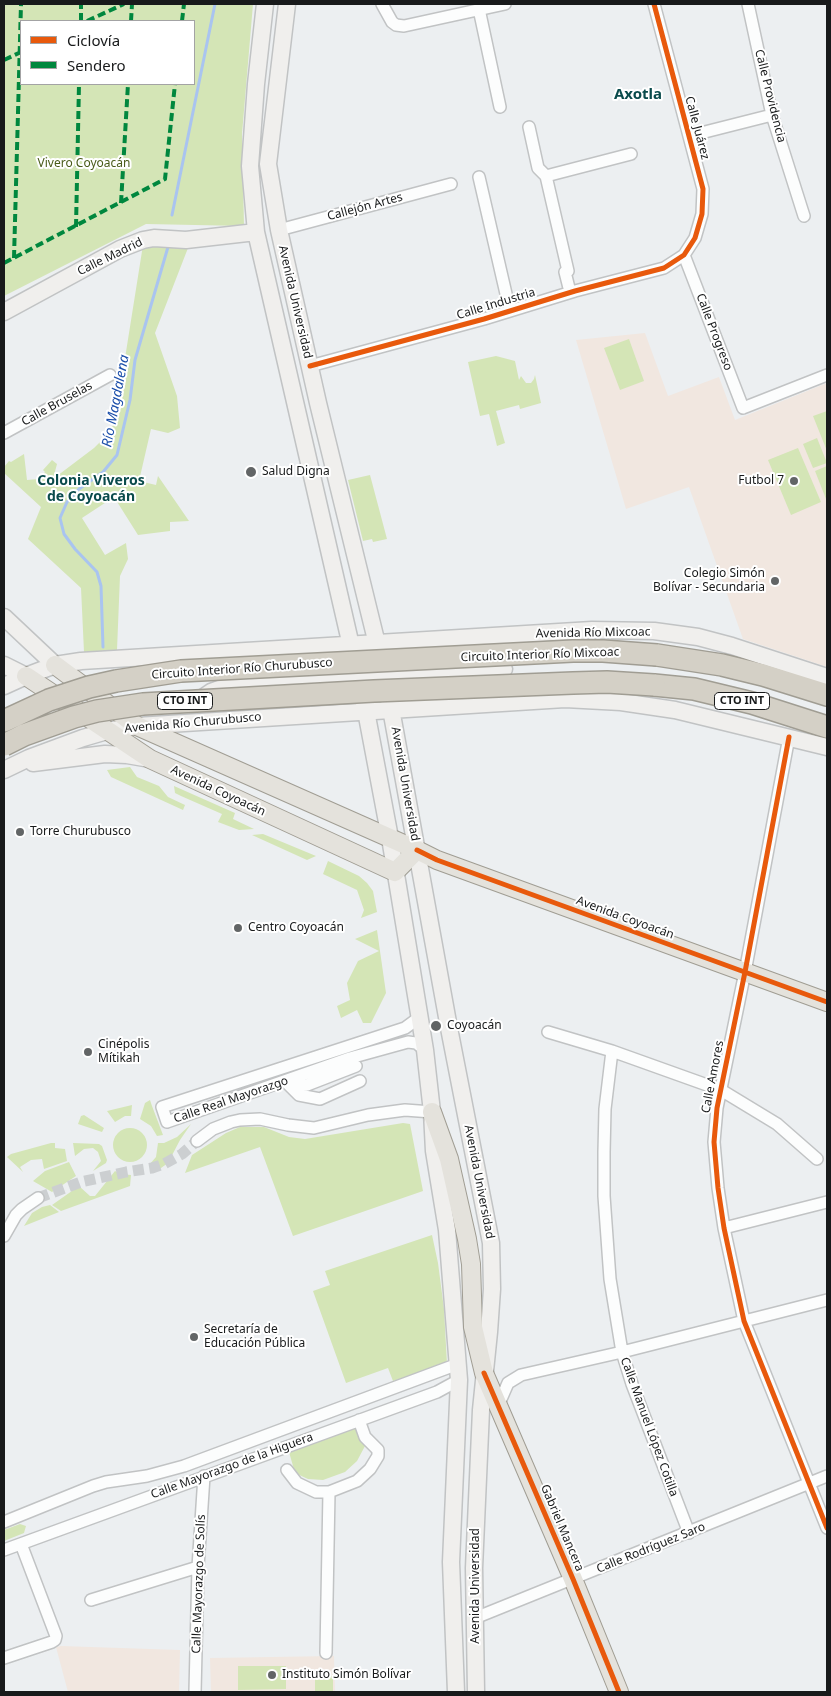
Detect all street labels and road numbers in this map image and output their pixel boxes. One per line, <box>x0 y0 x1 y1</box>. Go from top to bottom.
street label: Calle Providencia <box>751 48 789 144</box>
street label: Calle Juárez <box>682 95 712 161</box>
street label: Callejón Artes <box>326 190 404 224</box>
street label: Calle Madrid <box>75 235 145 279</box>
street label: Avenida Universidad <box>275 244 315 360</box>
street label: Calle Industria <box>455 285 537 323</box>
street label: Calle Progreso <box>693 291 735 373</box>
street label: Calle Bruselas <box>19 379 95 429</box>
street label: Avenida Río Mixcoac <box>535 625 651 641</box>
street label: Circuito Interior Río Mixcoac <box>460 645 620 665</box>
street label: Circuito Interior Río Churubusco <box>151 655 333 683</box>
road number: CTO INT <box>158 692 212 709</box>
road number: CTO INT <box>714 692 770 709</box>
street label: Avenida Río Churubusco <box>124 710 262 736</box>
street label: Avenida Universidad <box>388 726 422 842</box>
street label: Avenida Coyoacán <box>168 763 268 819</box>
street label: Avenida Coyoacán <box>574 894 676 942</box>
street label: Calle Amores <box>699 1039 727 1115</box>
street label: Calle Real Mayorazgo <box>172 1074 290 1126</box>
street label: Avenida Universidad <box>461 1124 497 1240</box>
street label: Calle Manuel López Cotilla <box>617 1355 681 1499</box>
street label: Calle Mayorazgo de la Higuera <box>149 1430 315 1502</box>
street label: Gabriel Mancera <box>537 1482 587 1574</box>
street label: Calle Mayorazgo de Solís <box>189 1514 209 1654</box>
street label: Calle Rodríguez Saro <box>595 1520 707 1576</box>
street label: Avenida Universidad <box>469 1528 483 1644</box>

